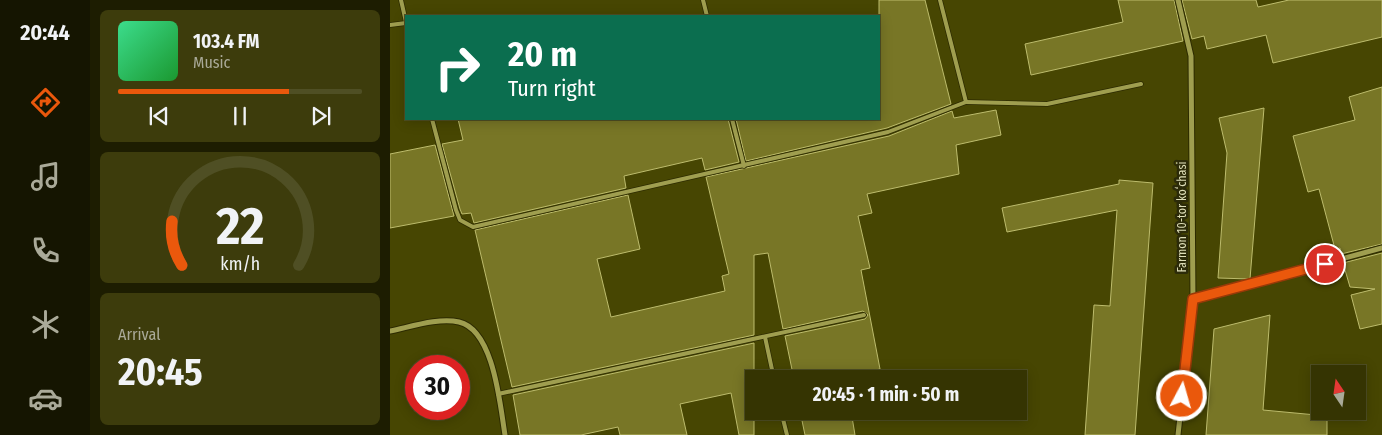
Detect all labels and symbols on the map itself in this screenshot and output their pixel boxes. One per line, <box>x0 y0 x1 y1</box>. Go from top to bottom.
street label: Farmon 10-tor koʻchasi <box>1174 161 1189 273</box>
pin <box>1304 243 1346 285</box>
speed limit sign: 30 <box>405 355 470 420</box>
north arrow <box>1311 365 1366 420</box>
position arrow <box>1155 369 1207 421</box>

